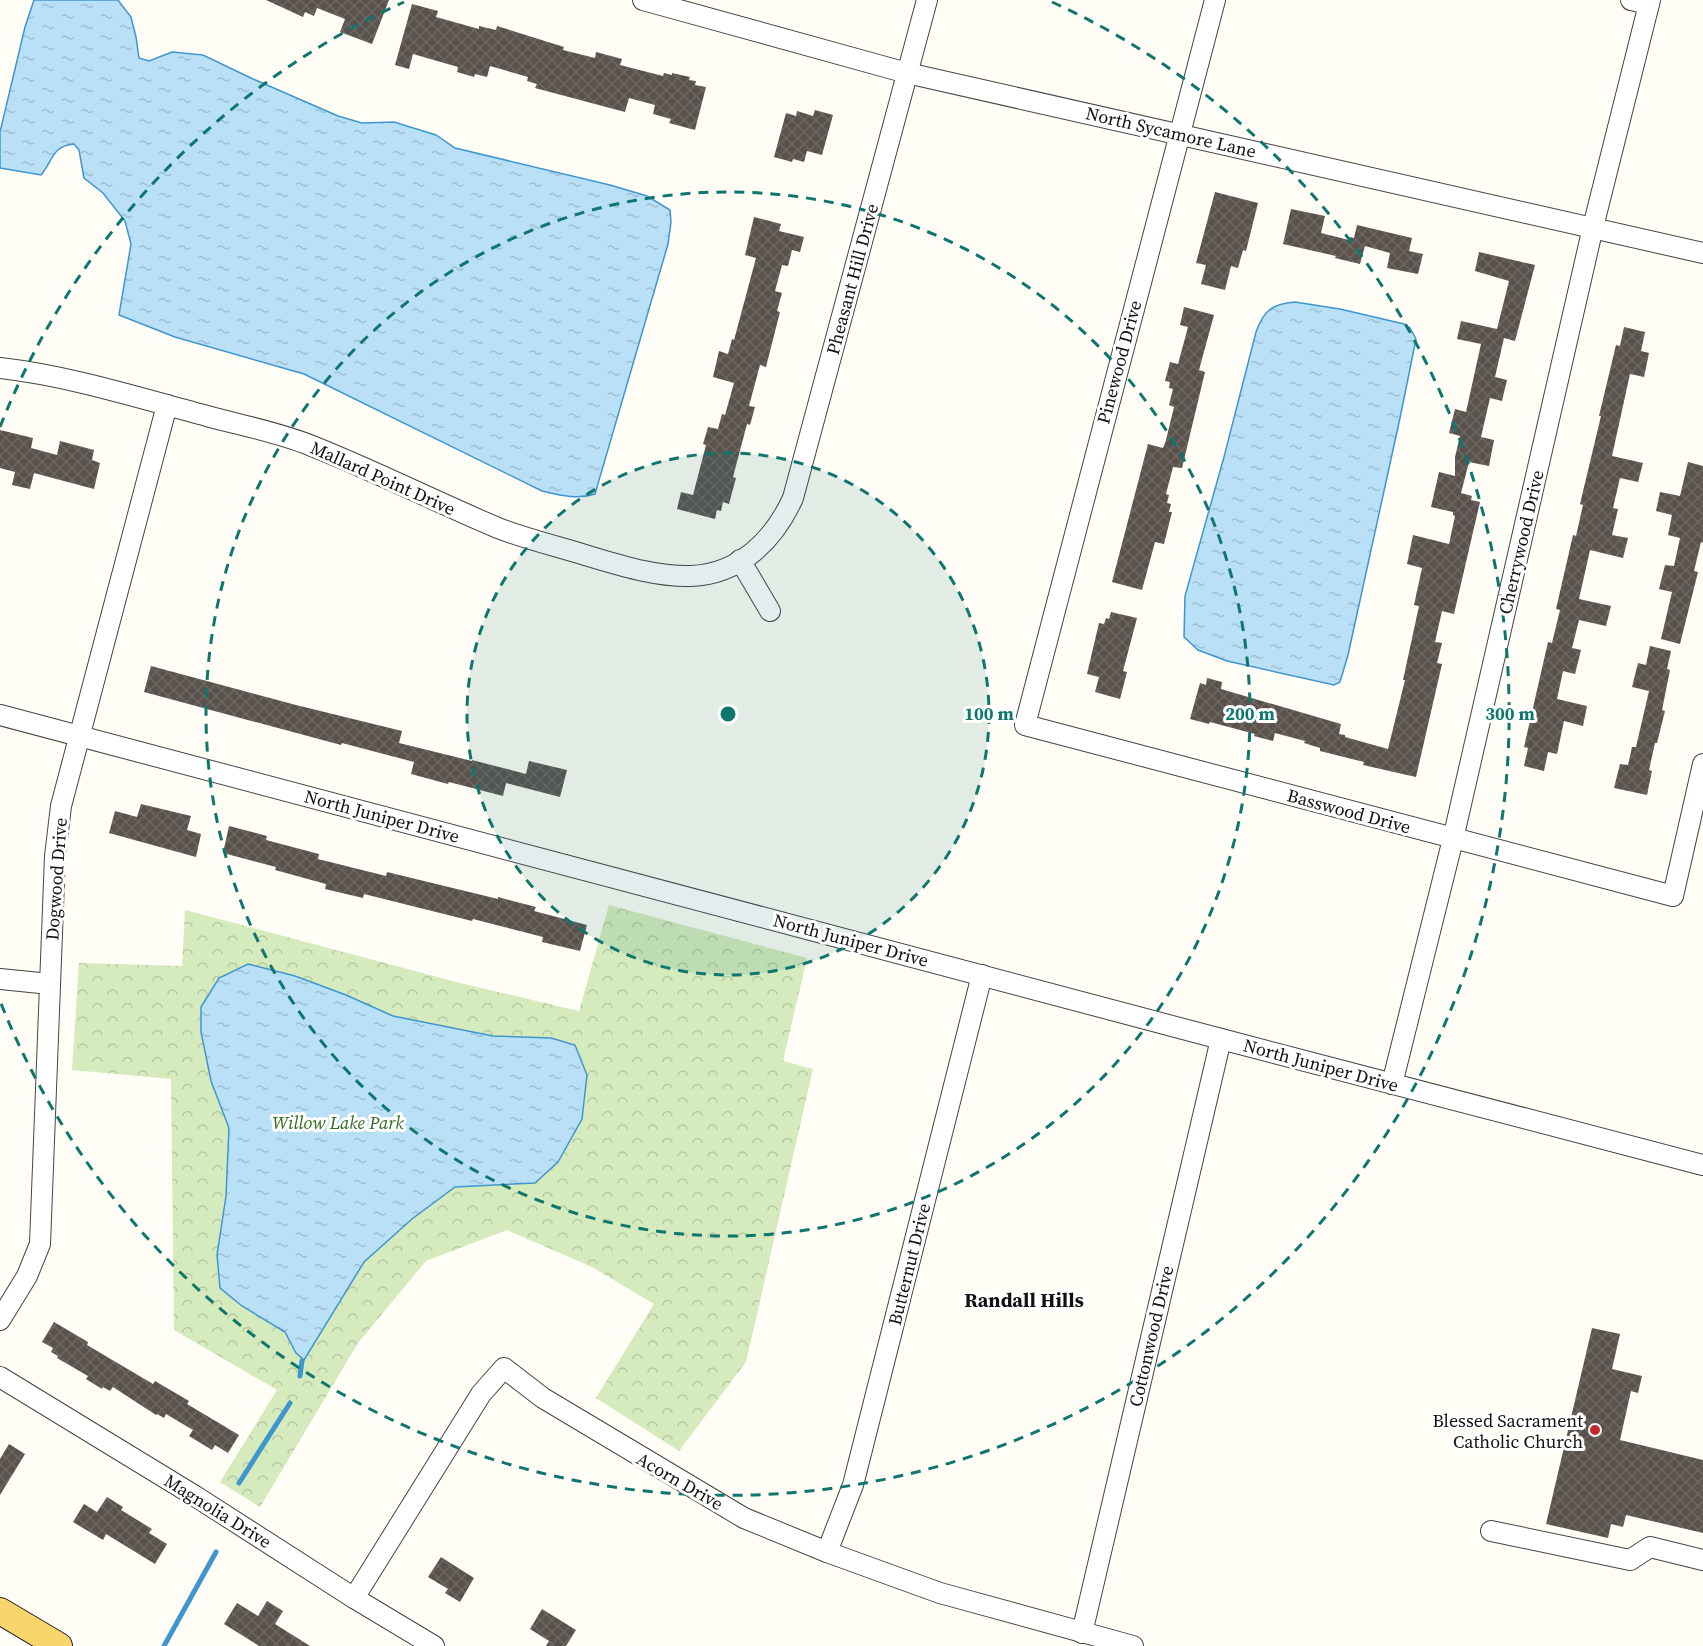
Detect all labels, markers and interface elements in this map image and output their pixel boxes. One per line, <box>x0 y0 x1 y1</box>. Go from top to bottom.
street label: North Sycamore Lane <box>1083 100 1259 164</box>
street label: Pheasant Hill Drive <box>820 201 884 357</box>
street label: Pinewood Drive <box>1090 297 1148 427</box>
street label: Mallard Point Drive <box>307 435 459 521</box>
street label: Cherrywood Drive <box>1492 468 1550 616</box>
text: 100 m <box>964 701 1014 726</box>
text: 200 m <box>1225 701 1275 726</box>
text: 300 m <box>1485 701 1535 726</box>
centre of rings <box>718 704 738 724</box>
street label: Basswood Drive <box>1284 782 1414 840</box>
street label: North Juniper Drive <box>302 783 462 849</box>
street label: Dogwood Drive <box>39 817 73 941</box>
street label: North Juniper Drive <box>771 907 931 973</box>
street label: North Juniper Drive <box>1241 1032 1401 1098</box>
park label: Willow Lake Park <box>272 1110 404 1135</box>
street label: Butternut Drive <box>882 1200 936 1328</box>
street label: Cottonwood Drive <box>1123 1263 1179 1409</box>
district label: Randall Hills <box>964 1286 1084 1314</box>
place label: Blessed Sacrament Catholic Church <box>1432 1408 1583 1454</box>
marker: Blessed Sacrament Catholic Church <box>1588 1423 1602 1437</box>
street label: Acorn Drive <box>632 1446 728 1516</box>
street label: Magnolia Drive <box>160 1468 276 1554</box>

